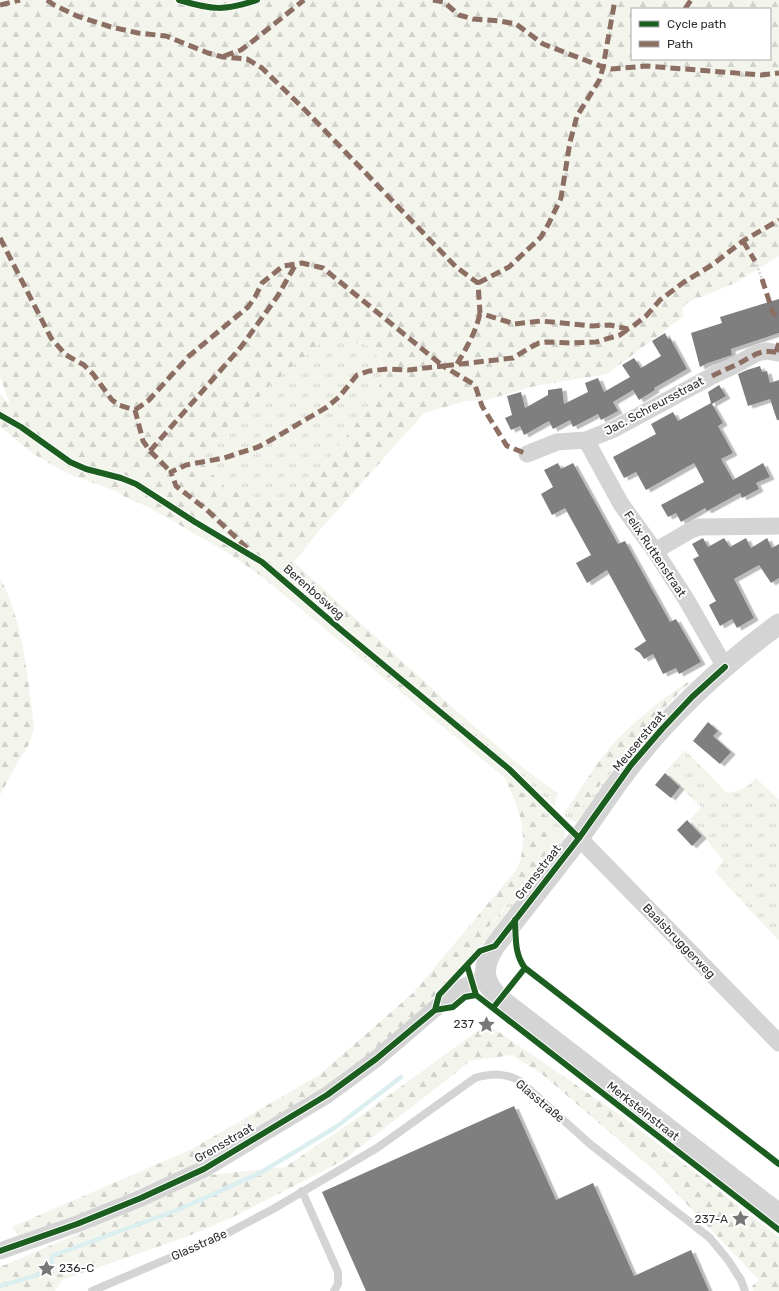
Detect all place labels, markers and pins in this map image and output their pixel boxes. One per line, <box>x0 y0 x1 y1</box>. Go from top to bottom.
place icon: 237 <box>477 1014 497 1034</box>
place label: 237 <box>454 1017 474 1031</box>
place icon: 237-A <box>731 1209 751 1229</box>
place label: 237-A <box>694 1212 728 1226</box>
place icon: 236-C <box>36 1258 56 1278</box>
place label: 236-C <box>59 1261 94 1275</box>

